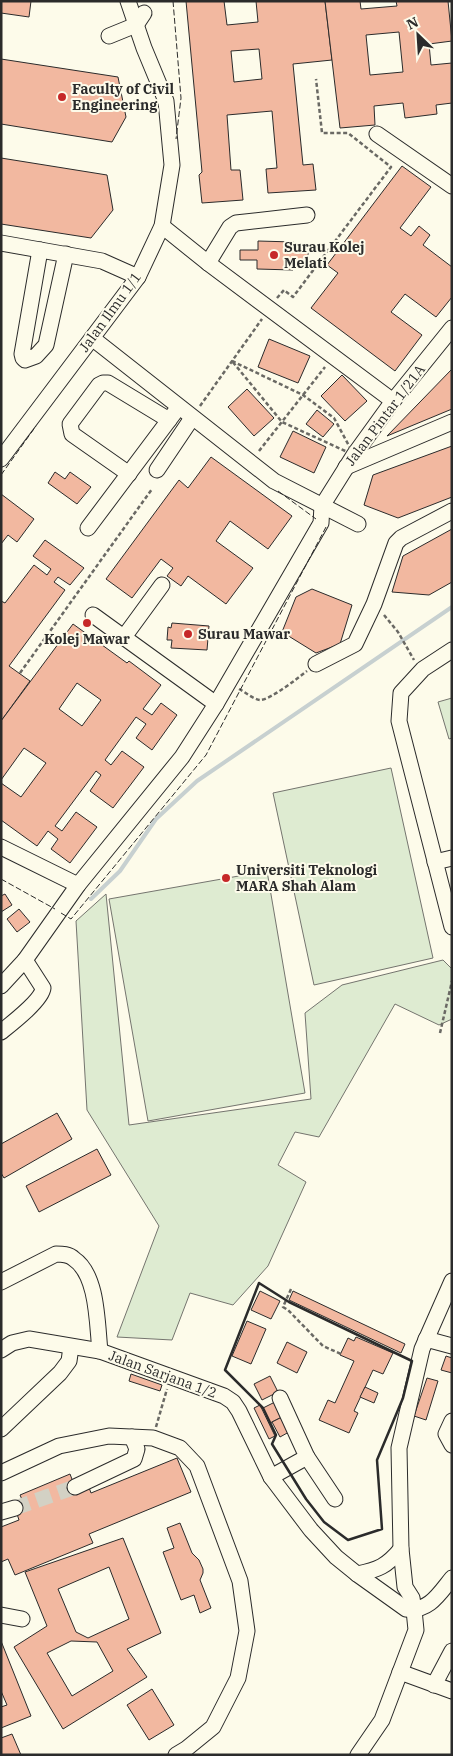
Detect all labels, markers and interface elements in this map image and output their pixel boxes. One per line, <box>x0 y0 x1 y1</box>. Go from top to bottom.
north arrow <box>393 10 443 60</box>
text: N <box>404 13 421 34</box>
place label: Faculty of Civil Engineering <box>72 80 174 114</box>
marker: Faculty of Civil Engineering <box>56 91 68 103</box>
place label: Surau Kolej Melati <box>284 238 364 272</box>
marker: Surau Kolej Melati <box>268 249 280 261</box>
street label: Jalan Ilmu 1/1 <box>75 269 145 355</box>
street label: Jalan Pintar 1/21A <box>341 361 429 469</box>
marker: Kolej Mawar <box>81 617 93 629</box>
place label: Surau Mawar <box>198 625 290 643</box>
marker: Surau Mawar <box>182 628 194 640</box>
place label: Kolej Mawar <box>44 630 130 648</box>
place label: Universiti Teknologi MARA Shah Alam <box>236 861 378 895</box>
marker: Universiti Teknologi MARA Shah Alam <box>220 872 232 884</box>
street label: Jalan Sarjana 1/2 <box>106 1346 220 1402</box>

